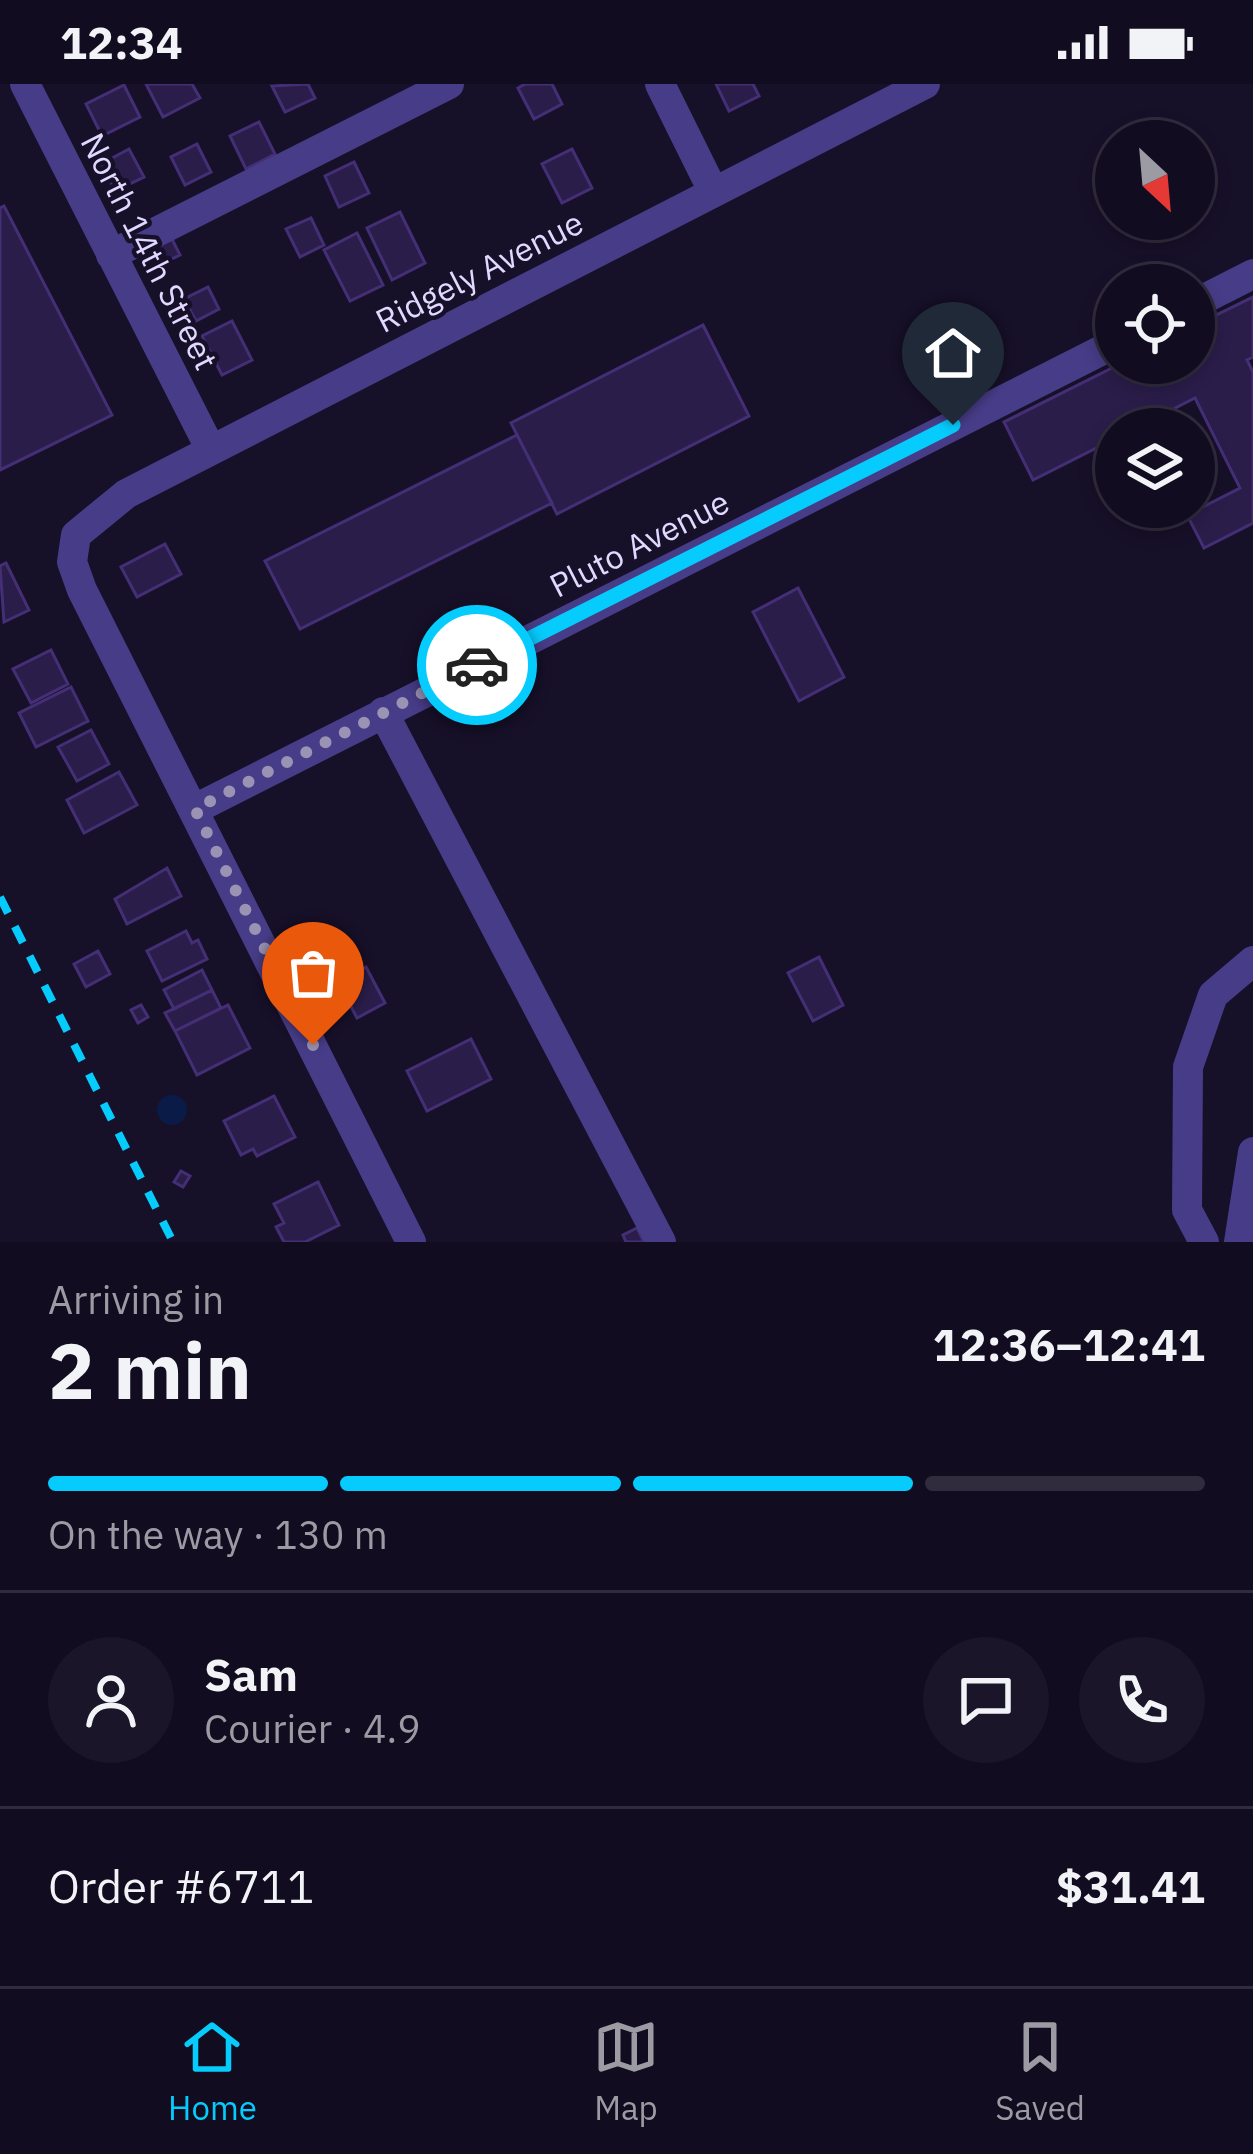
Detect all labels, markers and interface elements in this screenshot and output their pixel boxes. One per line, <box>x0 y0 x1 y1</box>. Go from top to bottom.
text: 12:34 <box>60 13 183 71</box>
north arrow <box>1095 120 1215 240</box>
map controls <box>1095 120 1215 528</box>
street label: North 14th Street <box>72 125 228 377</box>
street label: Ridgely Avenue <box>368 200 590 342</box>
button: locate <box>1095 264 1215 384</box>
pin <box>902 302 1004 425</box>
icon: home <box>920 320 986 386</box>
button: layers <box>1095 408 1215 528</box>
street label: Pluto Avenue <box>542 479 736 607</box>
courier <box>417 605 537 725</box>
icon: car <box>444 632 510 698</box>
pin <box>262 922 364 1045</box>
icon: bag <box>280 940 346 1006</box>
text: Arriving in <box>48 1274 224 1325</box>
text: 12:36–12:41 <box>933 1315 1205 1373</box>
text: 2 min <box>48 1319 252 1420</box>
text: On the way · 130 m <box>48 1509 388 1560</box>
button: person <box>48 1637 174 1763</box>
button: chat <box>923 1637 1049 1763</box>
button: phone <box>1079 1637 1205 1763</box>
text: Sam <box>204 1645 298 1703</box>
text: Courier · 4.9 <box>204 1703 421 1754</box>
text: Order #6711 <box>48 1857 314 1915</box>
text: $31.41 <box>1056 1857 1205 1915</box>
tab: Home <box>168 2014 257 2129</box>
tab: Map <box>593 2014 659 2129</box>
tab: Saved <box>995 2014 1085 2129</box>

